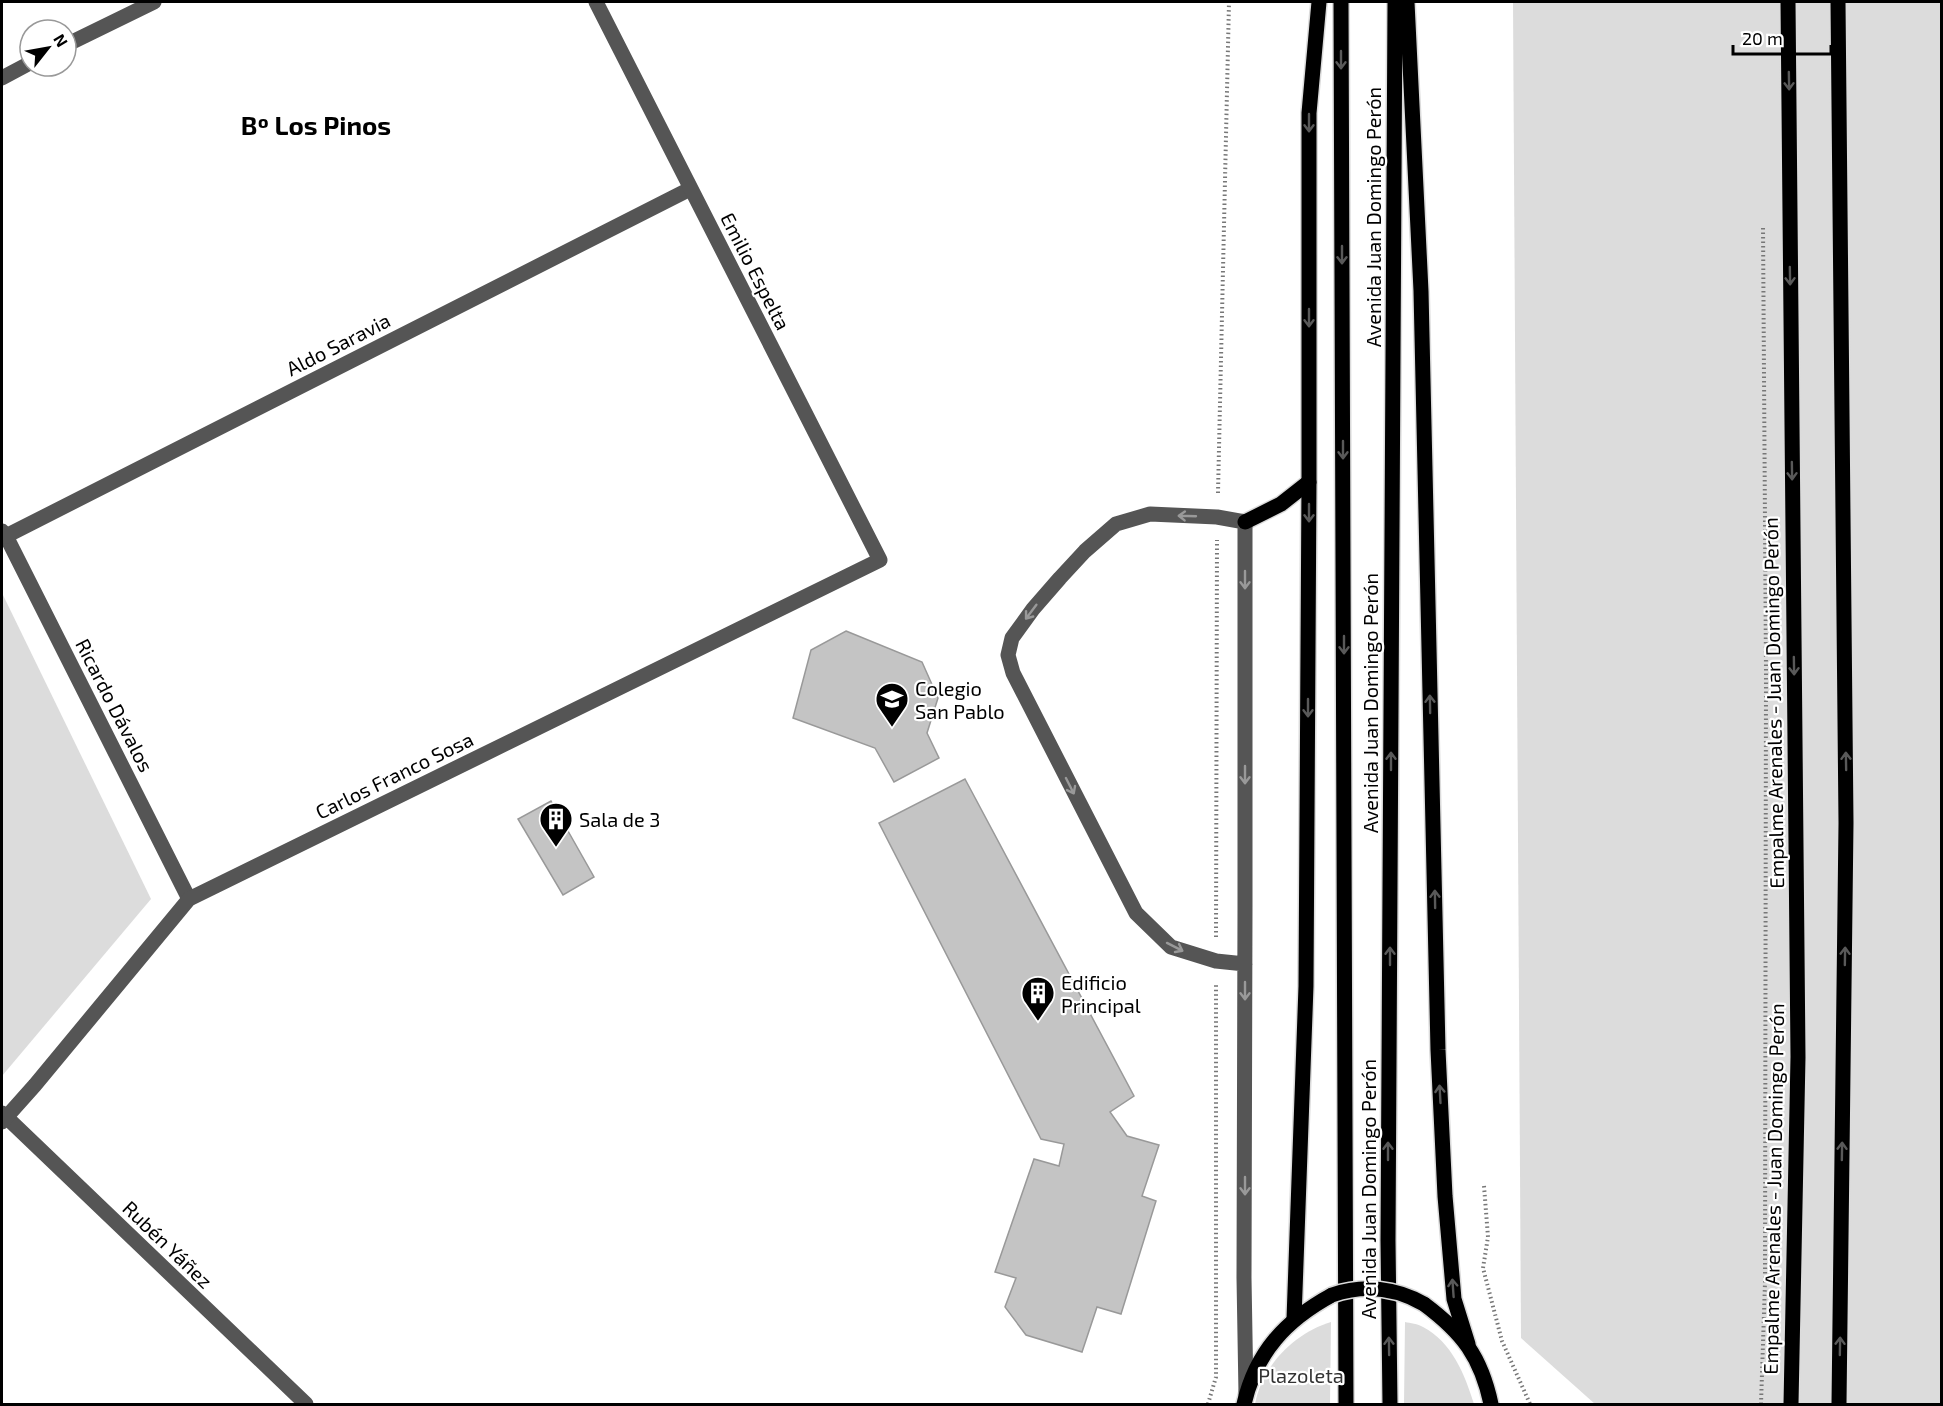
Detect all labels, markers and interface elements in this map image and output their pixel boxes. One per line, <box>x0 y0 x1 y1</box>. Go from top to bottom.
north arrow <box>18 18 78 78</box>
scale bar <box>1733 18 1830 56</box>
text: 20 m <box>1742 27 1783 49</box>
text: N <box>50 30 72 50</box>
one-way arrow <box>1335 49 1347 69</box>
one-way arrow <box>1783 70 1794 90</box>
street label: Avenida Juan Domingo Perón <box>1361 87 1385 347</box>
district label: Bº Los Pinos <box>241 109 391 140</box>
one-way arrow <box>1303 112 1315 132</box>
street label: Emilio Espelta <box>716 208 796 334</box>
one-way arrow <box>1336 244 1348 264</box>
one-way arrow <box>1784 265 1796 285</box>
one-way arrow <box>1303 307 1315 327</box>
street label: Aldo Saravia <box>282 308 394 380</box>
one-way arrow <box>1337 439 1349 459</box>
one-way arrow <box>1786 460 1798 480</box>
one-way arrow <box>1303 502 1315 522</box>
one-way arrow <box>1177 510 1197 521</box>
street label: Empalme Arenales - Juan Domingo Perón <box>1758 517 1788 889</box>
one-way arrow <box>1239 570 1251 590</box>
street label: Avenida Juan Domingo Perón <box>1358 573 1382 833</box>
one-way arrow <box>1025 604 1038 620</box>
street label: Ricardo Dávalos <box>71 634 159 776</box>
one-way arrow <box>1338 634 1350 654</box>
one-way arrow <box>1788 655 1800 675</box>
place label: Colegio San Pablo <box>915 676 1005 723</box>
school or university icon: Colegio San Pablo <box>874 681 910 728</box>
one-way arrow <box>1425 694 1436 714</box>
one-way arrow <box>1302 697 1314 717</box>
street label: Carlos Franco Sosa <box>311 726 477 824</box>
one-way arrow <box>1385 752 1397 772</box>
one-way arrow <box>1840 752 1852 772</box>
one-way arrow <box>1239 765 1251 785</box>
one-way arrow <box>1065 777 1077 795</box>
building icon: Sala de 3 <box>538 801 574 848</box>
place label: Sala de 3 <box>579 807 660 831</box>
one-way arrow <box>1429 889 1440 909</box>
one-way arrow <box>1166 941 1183 953</box>
one-way arrow <box>1384 947 1395 967</box>
one-way arrow <box>1839 947 1851 967</box>
place label: Edificio Principal <box>1061 970 1141 1017</box>
building icon: Edificio Principal <box>1020 975 1056 1022</box>
one-way arrow <box>1239 981 1251 1001</box>
street label: Empalme Arenales - Juan Domingo Perón <box>1758 1003 1788 1375</box>
street label: Avenida Juan Domingo Perón <box>1356 1059 1380 1319</box>
one-way arrow <box>1435 1084 1446 1104</box>
one-way arrow <box>1382 1142 1394 1162</box>
one-way arrow <box>1836 1142 1848 1162</box>
one-way arrow <box>1239 1176 1250 1196</box>
street label: Rubén Yáñez <box>118 1195 218 1293</box>
one-way arrow <box>1447 1279 1458 1299</box>
one-way arrow <box>1383 1337 1395 1357</box>
one-way arrow <box>1834 1337 1846 1357</box>
park label: Plazoleta <box>1258 1363 1344 1387</box>

